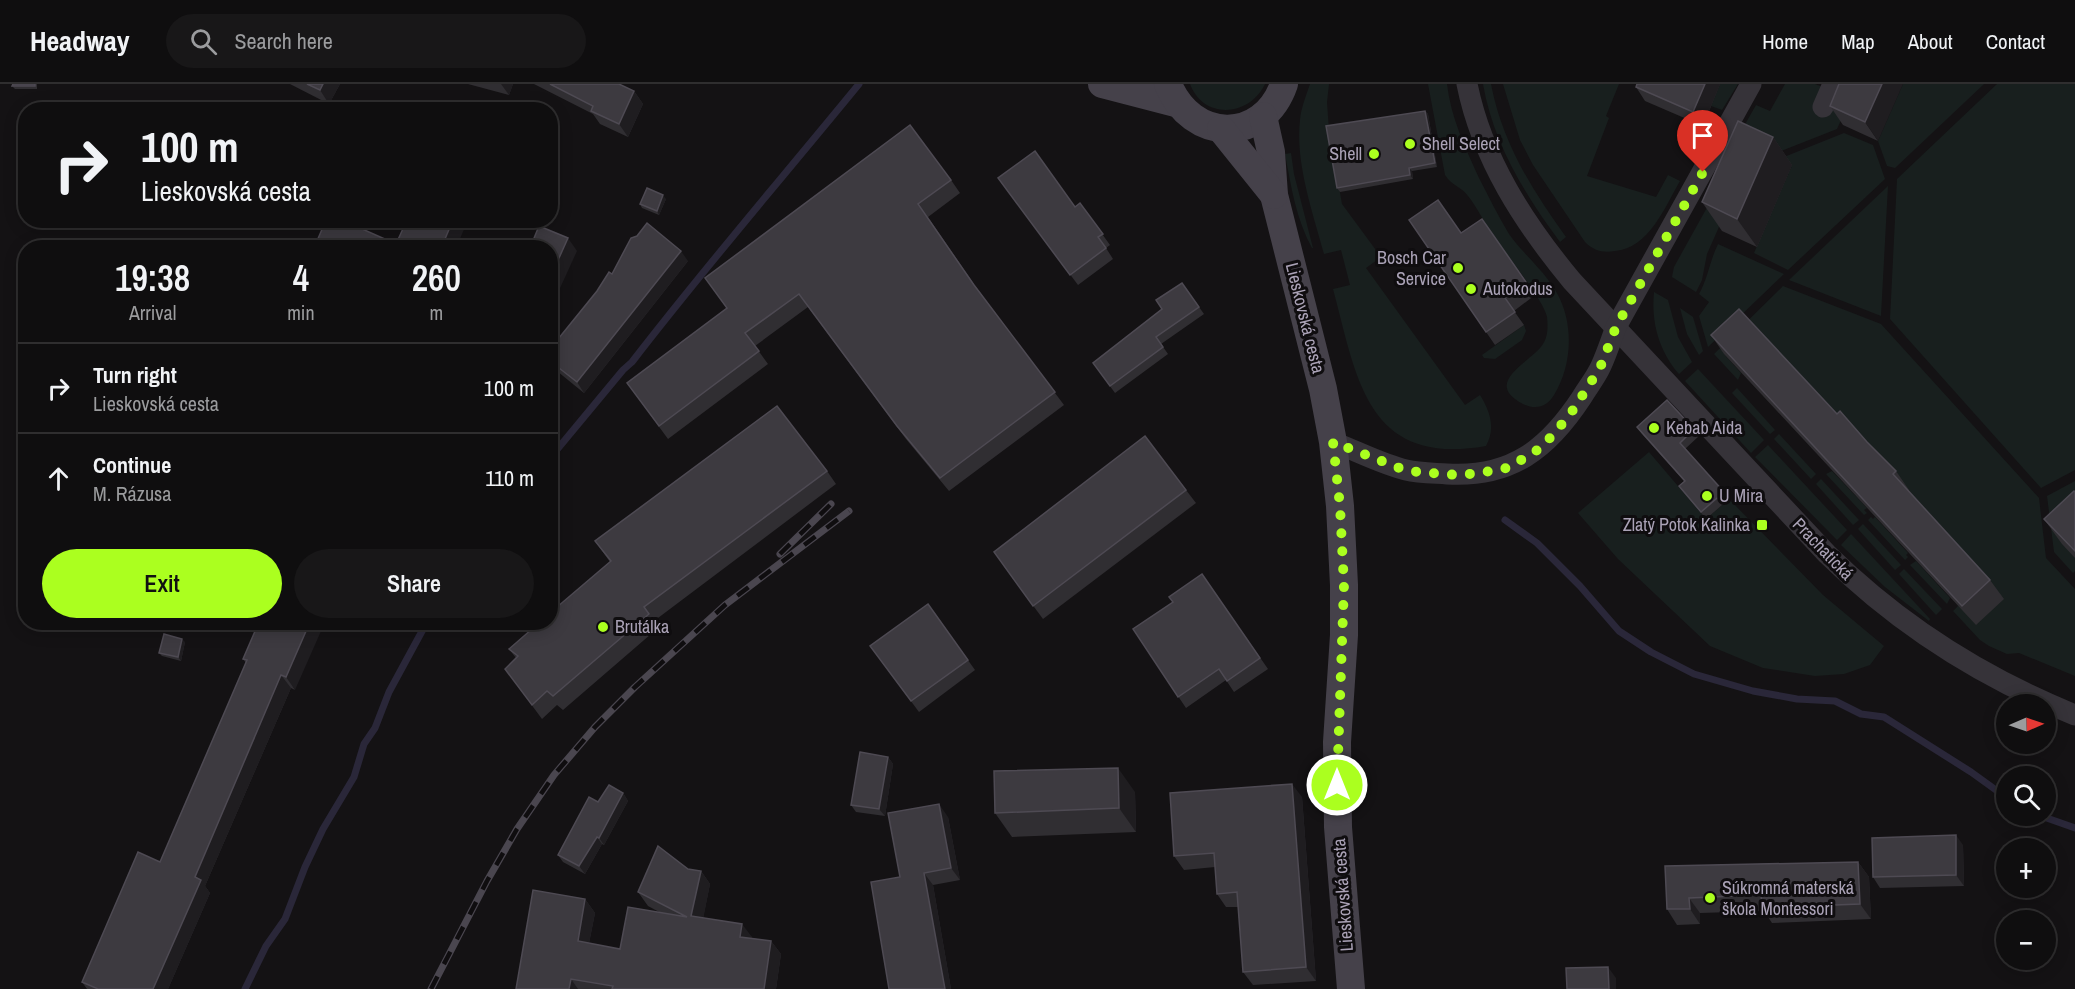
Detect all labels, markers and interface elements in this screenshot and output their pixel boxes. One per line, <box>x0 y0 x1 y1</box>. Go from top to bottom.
search box <box>166 14 586 68</box>
text: Headway <box>30 22 130 60</box>
icon: search <box>187 25 220 58</box>
text: Search here <box>235 26 333 56</box>
text: Home <box>1762 27 1808 56</box>
text: Map <box>1841 27 1875 56</box>
text: About <box>1908 27 1953 56</box>
text: Contact <box>1986 27 2045 56</box>
pin <box>1677 110 1728 172</box>
text: 100 m <box>141 119 239 175</box>
icon: arrive <box>1686 119 1719 152</box>
icon: right <box>42 126 120 204</box>
place label: Shell Select <box>1422 131 1500 156</box>
marker: Shell Select <box>1403 137 1417 151</box>
place label: Shell <box>1329 141 1362 166</box>
marker: Shell <box>1367 147 1381 161</box>
text: Lieskovská cesta <box>141 173 311 209</box>
place label: Bosch Car Service <box>1377 245 1446 291</box>
text: 19:38 <box>115 254 190 302</box>
text: 4 <box>293 254 309 302</box>
text: 260 <box>412 254 461 302</box>
street label: Lieskovská cesta <box>1280 260 1331 376</box>
marker: Bosch Car Service <box>1451 261 1465 275</box>
place label: Autokodus <box>1482 276 1553 301</box>
marker: Autokodus <box>1464 282 1478 296</box>
text: Arrival <box>129 299 176 326</box>
text: min <box>287 299 315 326</box>
text: m <box>429 299 443 326</box>
text: Turn right <box>93 360 177 390</box>
icon: right <box>42 372 75 405</box>
text: 100 m <box>484 373 534 403</box>
text: Lieskovská cesta <box>93 390 219 417</box>
place label: Kebab Aida <box>1666 415 1742 440</box>
marker: Kebab Aida <box>1647 421 1661 435</box>
text: Continue <box>93 450 171 480</box>
icon: ahead <box>42 462 75 495</box>
text: 110 m <box>485 463 534 493</box>
text: M. Rázusa <box>93 480 171 507</box>
place label: U Mira <box>1719 483 1763 508</box>
marker: U Mira <box>1700 489 1714 503</box>
place label: Zlatý Potok Kalinka <box>1623 512 1750 537</box>
street label: Prachatická <box>1787 512 1859 585</box>
marker: Zlatý Potok Kalinka <box>1755 518 1769 532</box>
button: Exit <box>42 549 282 618</box>
button: Share <box>294 549 534 618</box>
place label: Brutálka <box>615 614 669 639</box>
marker: Brutálka <box>596 620 610 634</box>
north arrow <box>1996 694 2056 754</box>
map controls <box>1996 694 2056 970</box>
position arrow <box>1305 753 1369 817</box>
button: search <box>1996 766 2056 826</box>
street label: Lieskovská cesta <box>1326 838 1359 952</box>
button: + <box>1996 838 2056 898</box>
place label: Súkromná materská škola Montessori <box>1722 875 1854 921</box>
marker: Súkromná materská škola Montessori <box>1703 891 1717 905</box>
button: − <box>1996 910 2056 970</box>

